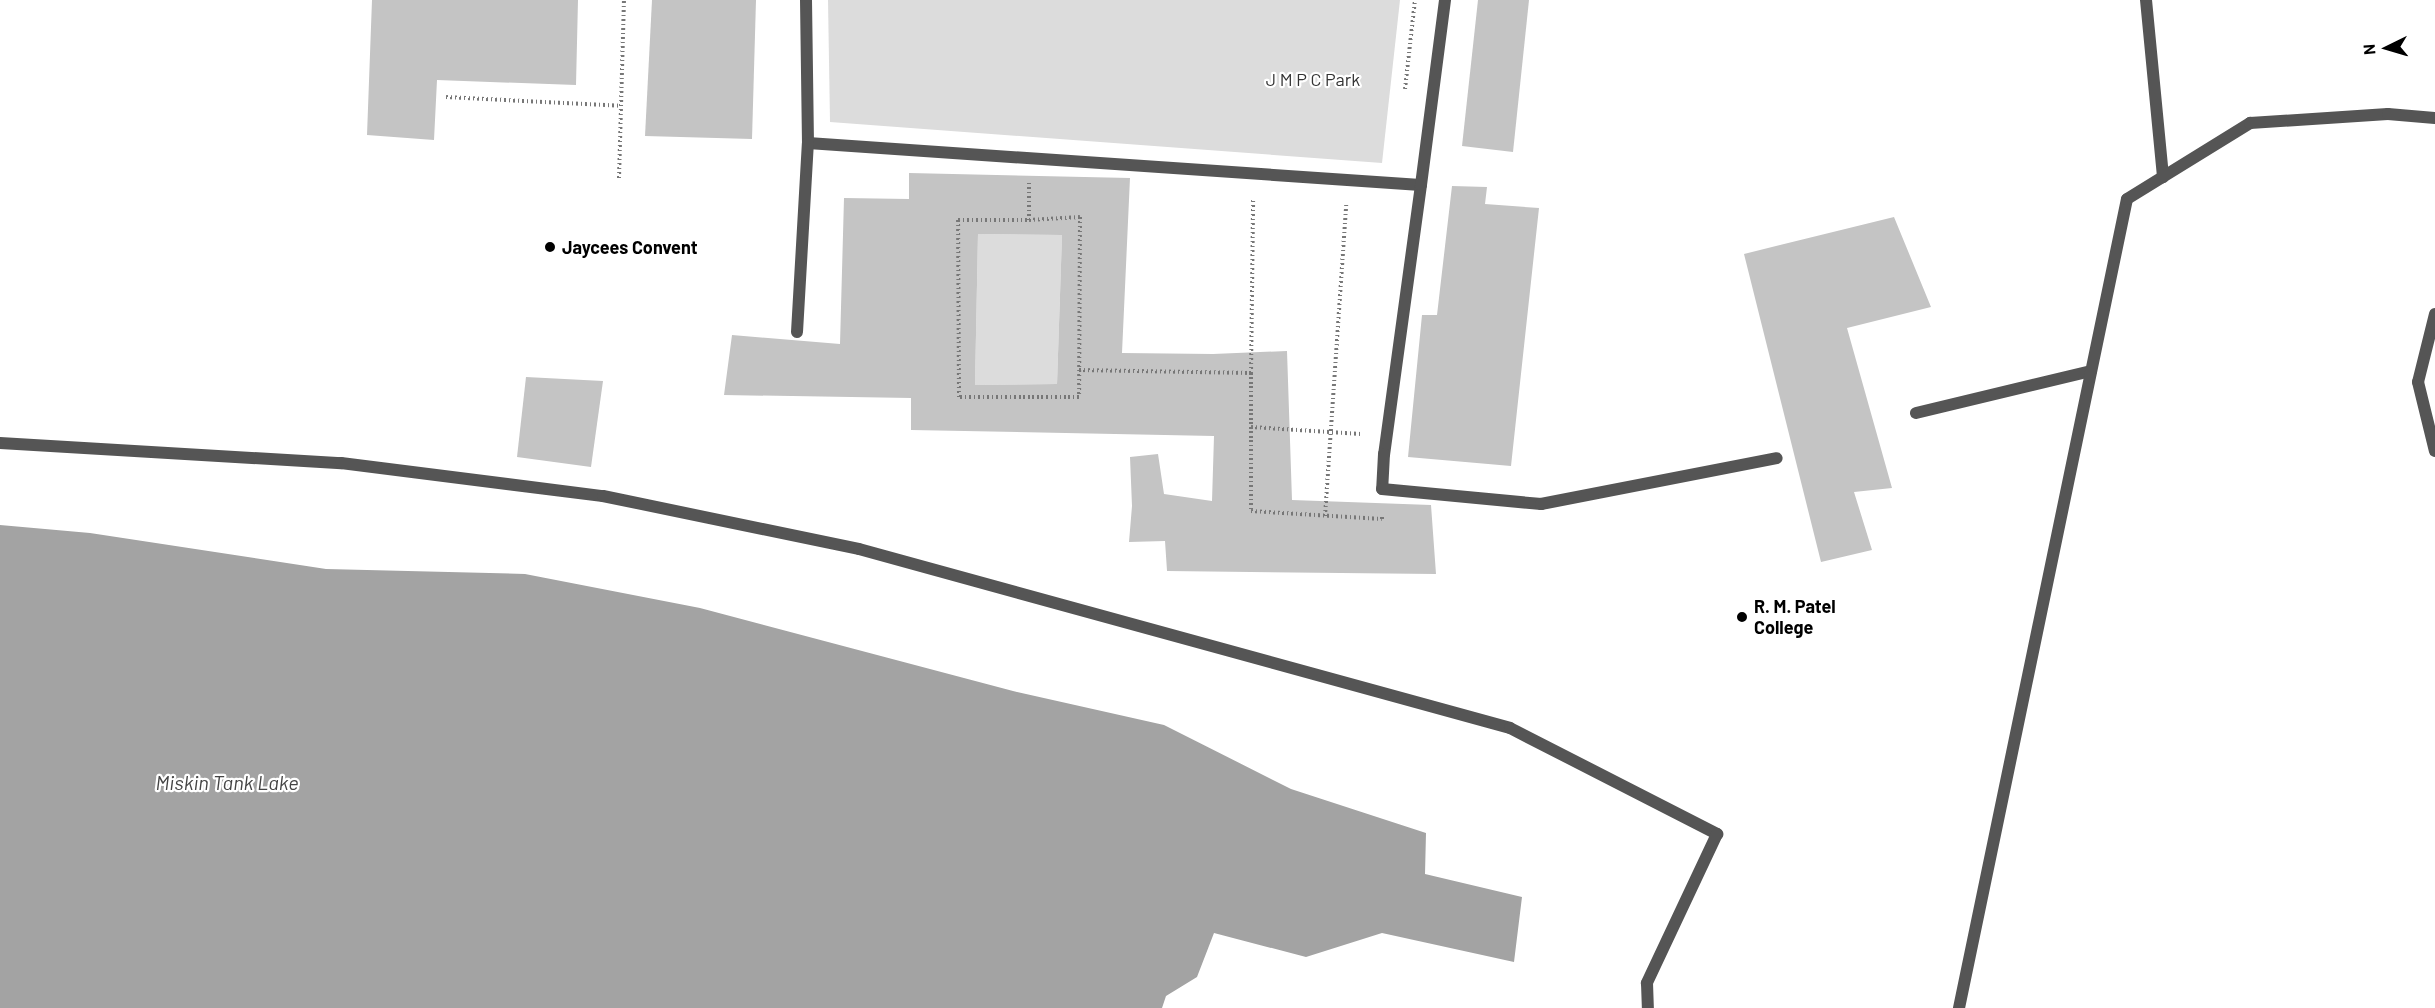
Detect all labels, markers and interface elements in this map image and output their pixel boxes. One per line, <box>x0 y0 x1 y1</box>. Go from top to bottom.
north arrow <box>2357 18 2417 78</box>
text: N <box>2359 43 2378 56</box>
park label: J M P C Park <box>1266 68 1360 90</box>
place label: Jaycees Convent <box>562 236 698 258</box>
marker: Jaycees Convent <box>543 240 557 254</box>
place label: R. M. Patel College <box>1754 596 1836 638</box>
marker: R. M. Patel College <box>1735 610 1749 624</box>
water label: Miskin Tank Lake <box>155 770 299 794</box>

